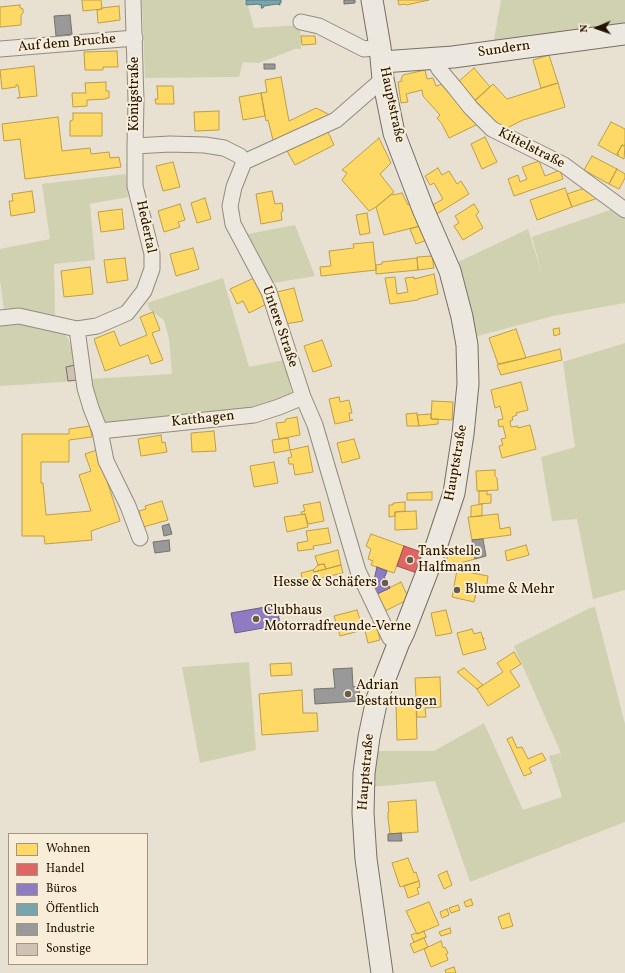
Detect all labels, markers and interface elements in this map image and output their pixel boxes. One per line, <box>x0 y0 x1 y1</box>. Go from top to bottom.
north arrow <box>577 8 617 48</box>
text: N <box>577 24 592 33</box>
street label: Auf dem Bruche <box>17 31 117 57</box>
street label: Sundern <box>477 38 531 62</box>
street label: Königstraße <box>127 57 143 131</box>
street label: Hauptstraße <box>375 66 407 144</box>
street label: Kittelstraße <box>495 125 567 173</box>
street label: Hedertal <box>131 199 159 255</box>
street label: Untere Straße <box>257 284 301 370</box>
street label: Katthagen <box>171 408 235 432</box>
street label: Hauptstraße <box>442 424 472 502</box>
place label: Tankstelle Halfmann <box>418 544 481 576</box>
marker: Tankstelle Halfmann <box>405 555 415 565</box>
place label: Hesse & Schäfers <box>273 575 377 591</box>
marker: Hesse & Schäfers <box>380 578 390 588</box>
place label: Blume & Mehr <box>465 582 554 598</box>
marker: Blume & Mehr <box>452 585 462 595</box>
place label: Clubhaus Motorradfreunde-Verne <box>264 603 411 636</box>
marker: Clubhaus Motorradfreunde-Verne <box>251 614 261 624</box>
place label: Adrian Bestattungen <box>356 678 437 710</box>
marker: Adrian Bestattungen <box>343 689 353 699</box>
street label: Hauptstraße <box>355 733 379 811</box>
legend <box>8 833 148 965</box>
text: Wohnen <box>46 841 91 857</box>
text: Handel <box>46 861 84 877</box>
text: Büros <box>46 881 77 897</box>
text: Öffentlich <box>46 901 99 917</box>
text: Industrie <box>46 921 95 937</box>
text: Sonstige <box>46 941 91 957</box>

